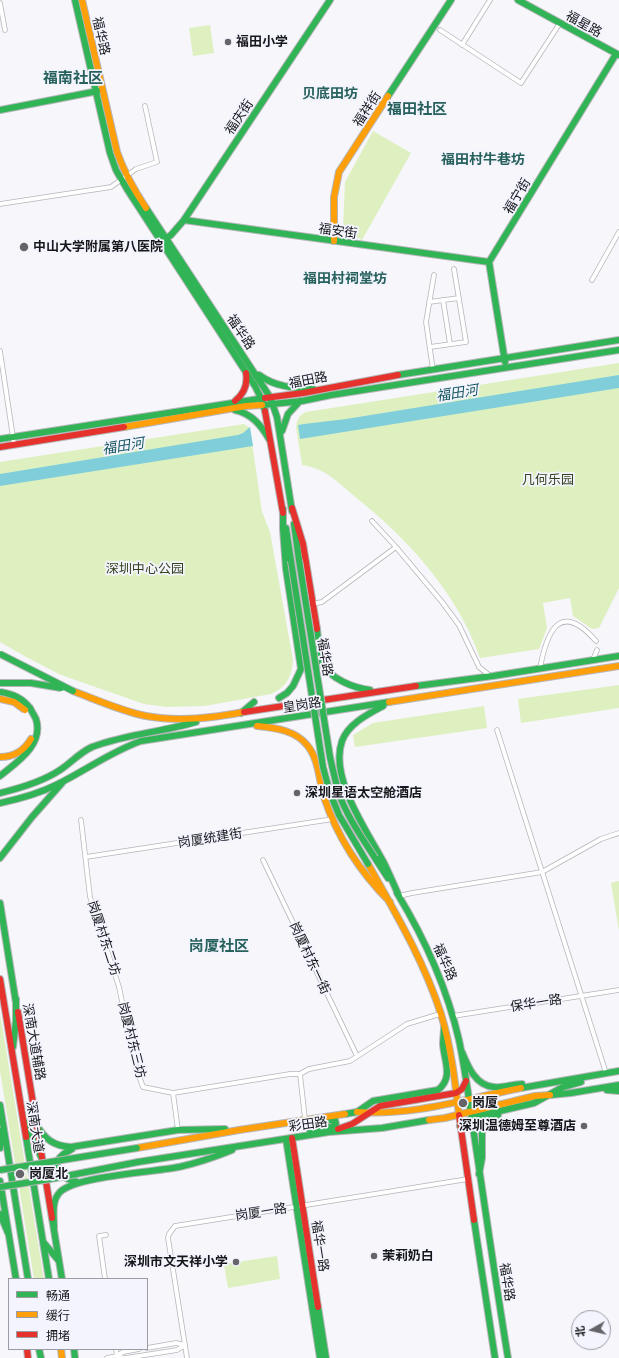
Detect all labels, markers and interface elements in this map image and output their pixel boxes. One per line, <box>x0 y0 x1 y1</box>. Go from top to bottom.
street label: 福星路 <box>563 8 605 40</box>
street label: 福华路 <box>89 15 113 57</box>
place label: 福田小学 <box>236 34 288 50</box>
marker: 福田小学 <box>223 37 233 47</box>
district label: 福南社区 <box>43 69 103 87</box>
district label: 贝底田坊 <box>302 85 358 101</box>
street label: 福祥街 <box>350 88 384 130</box>
street label: 福庆街 <box>222 96 256 138</box>
district label: 福田社区 <box>387 100 447 118</box>
district label: 福田村牛巷坊 <box>441 151 525 167</box>
street label: 福宁街 <box>500 175 534 217</box>
street label: 福安街 <box>318 221 358 241</box>
place label: 中山大学附属第八医院 <box>33 239 163 255</box>
marker: 中山大学附属第八医院 <box>18 241 30 253</box>
district label: 福田村祠堂坊 <box>303 270 387 286</box>
street label: 福华路 <box>224 311 258 353</box>
street label: 福田路 <box>287 369 329 391</box>
water label: 福田河 <box>435 381 479 405</box>
water label: 福田河 <box>101 434 145 458</box>
park label: 几何乐园 <box>522 472 574 488</box>
park label: 深圳中心公园 <box>106 561 184 577</box>
street label: 福华路 <box>314 637 336 677</box>
street label: 皇岗路 <box>282 694 322 716</box>
place label: 深圳星语太空舱酒店 <box>305 785 422 801</box>
marker: 深圳星语太空舱酒店 <box>292 788 302 798</box>
street label: 岗厦统建街 <box>177 825 243 851</box>
street label: 岗厦村东二坊 <box>85 898 123 978</box>
street label: 岗厦村东一街 <box>286 919 334 997</box>
district label: 岗厦社区 <box>189 937 249 955</box>
street label: 福华路 <box>430 941 460 983</box>
street label: 保华一路 <box>509 991 563 1015</box>
street label: 岗厦村东三坊 <box>115 1000 149 1080</box>
street label: 深南大道辅路 <box>20 1002 48 1082</box>
place label: 岗厦 <box>472 1095 498 1111</box>
marker: 岗厦 <box>457 1097 469 1109</box>
street label: 深南大道 <box>23 1100 47 1154</box>
street label: 彩田路 <box>288 1114 328 1134</box>
place label: 深圳温德姆至尊酒店 <box>459 1118 576 1134</box>
marker: 深圳温德姆至尊酒店 <box>579 1121 589 1131</box>
place label: 岗厦北 <box>29 1166 68 1182</box>
marker: 岗厦北 <box>14 1168 26 1180</box>
street label: 岗厦一路 <box>234 1200 288 1224</box>
street label: 福华一路 <box>308 1219 332 1273</box>
place label: 茉莉奶白 <box>382 1248 434 1264</box>
marker: 茉莉奶白 <box>369 1251 379 1261</box>
place label: 深圳市文天祥小学 <box>124 1254 228 1270</box>
marker: 深圳市文天祥小学 <box>231 1257 241 1267</box>
street label: 福华路 <box>496 1262 518 1302</box>
legend <box>8 1278 148 1350</box>
text: 畅通 <box>46 1288 70 1302</box>
text: 缓行 <box>46 1308 70 1322</box>
north arrow <box>571 1310 611 1350</box>
text: 北 <box>572 1325 587 1338</box>
text: 拥堵 <box>46 1328 70 1342</box>

